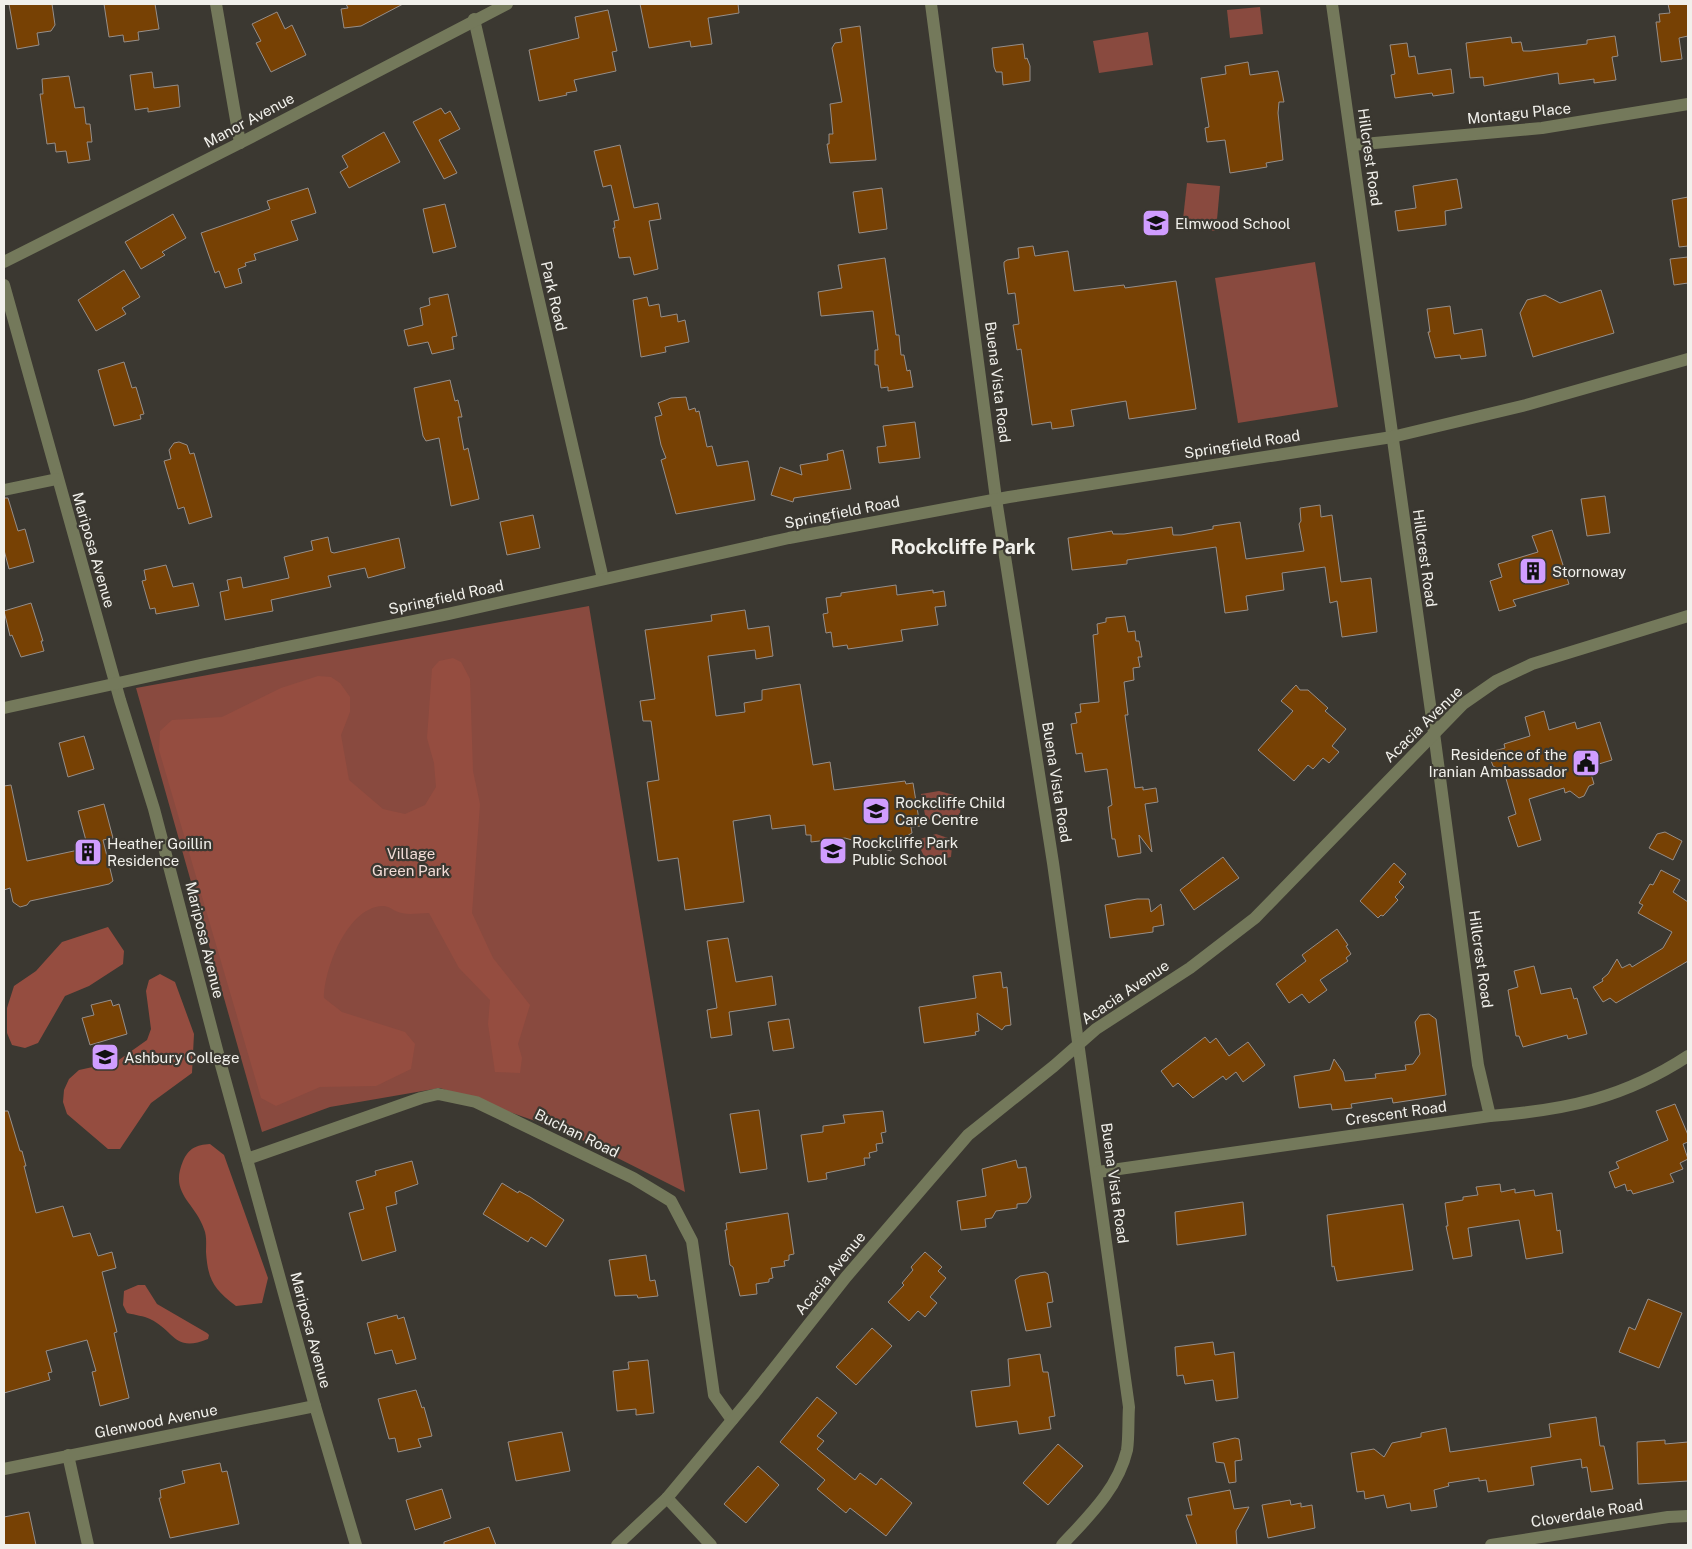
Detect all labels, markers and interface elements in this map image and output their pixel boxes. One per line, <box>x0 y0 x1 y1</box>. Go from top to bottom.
street label: Manor Avenue <box>201 89 297 151</box>
street label: Montagu Place <box>1466 99 1572 127</box>
street label: Hillcrest Road <box>1355 107 1385 207</box>
school or university icon: Elmwood School <box>1141 208 1171 238</box>
place label: Elmwood School <box>1175 215 1291 232</box>
street label: Park Road <box>538 259 570 333</box>
street label: Buena Vista Road <box>982 320 1014 444</box>
street label: Springfield Road <box>1183 426 1301 462</box>
street label: Mariposa Avenue <box>69 490 119 610</box>
street label: Springfield Road <box>783 492 901 532</box>
street label: Hillcrest Road <box>1410 508 1440 608</box>
district label: Rockcliffe Park <box>890 535 1036 559</box>
building icon: Stornoway <box>1518 556 1548 586</box>
place label: Stornoway <box>1552 563 1626 580</box>
street label: Springfield Road <box>387 577 505 617</box>
street label: Acacia Avenue <box>1380 682 1466 766</box>
street label: Buena Vista Road <box>1039 720 1075 844</box>
place label: Residence of the Iranian Ambassador <box>1428 746 1567 780</box>
public building icon: Residence of the Iranian Ambassador <box>1571 748 1601 778</box>
place label: Rockcliffe Child Care Centre <box>895 794 1005 828</box>
school or university icon: Rockcliffe Child Care Centre <box>861 796 891 826</box>
place label: Rockcliffe Park Public School <box>852 834 958 868</box>
place label: Heather Goillin Residence <box>107 835 212 869</box>
school or university icon: Rockcliffe Park Public School <box>818 836 848 866</box>
building icon: Heather Goillin Residence <box>73 837 103 867</box>
park label: Village Green Park <box>372 845 450 879</box>
street label: Mariposa Avenue <box>182 880 228 1000</box>
street label: Hillcrest Road <box>1466 909 1496 1009</box>
street label: Acacia Avenue <box>1078 956 1172 1028</box>
school or university icon: Ashbury College <box>90 1042 120 1072</box>
place label: Ashbury College <box>124 1049 239 1066</box>
street label: Crescent Road <box>1344 1097 1448 1129</box>
street label: Buchan Road <box>532 1105 622 1161</box>
street label: Buena Vista Road <box>1098 1121 1132 1245</box>
street label: Acacia Avenue <box>791 1228 869 1318</box>
street label: Mariposa Avenue <box>287 1270 335 1390</box>
street label: Glenwood Avenue <box>93 1401 219 1441</box>
street label: Cloverdale Road <box>1530 1496 1644 1530</box>

